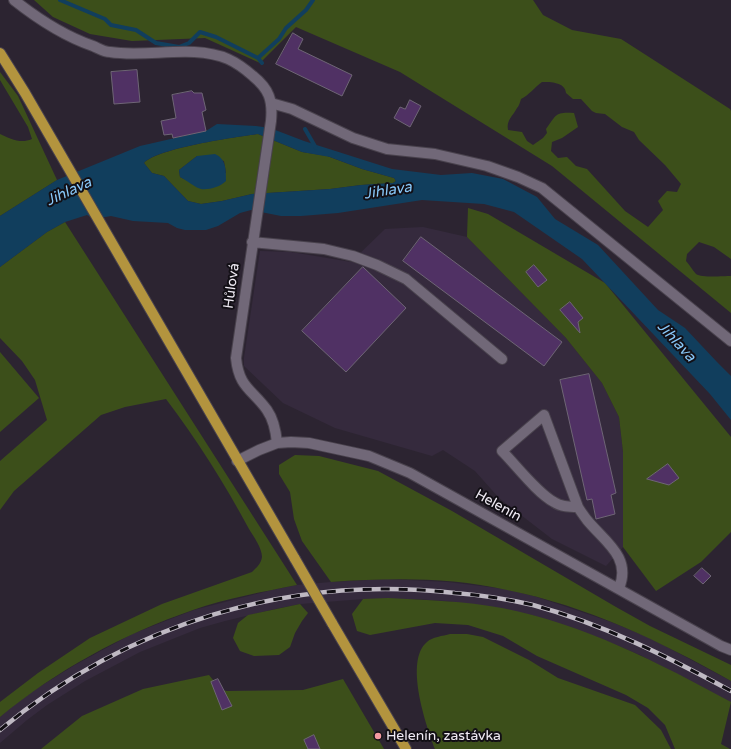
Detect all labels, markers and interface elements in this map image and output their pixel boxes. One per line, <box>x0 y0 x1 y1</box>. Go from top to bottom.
water label: Jihlava <box>43 174 95 210</box>
water label: Jihlava <box>363 178 413 204</box>
street label: Hůlová <box>220 262 244 310</box>
water label: Jihlava <box>653 318 699 366</box>
street label: Helenín <box>472 486 524 526</box>
place label: Helenín, zastávka <box>386 728 501 744</box>
marker: Helenín, zastávka <box>373 731 383 741</box>

